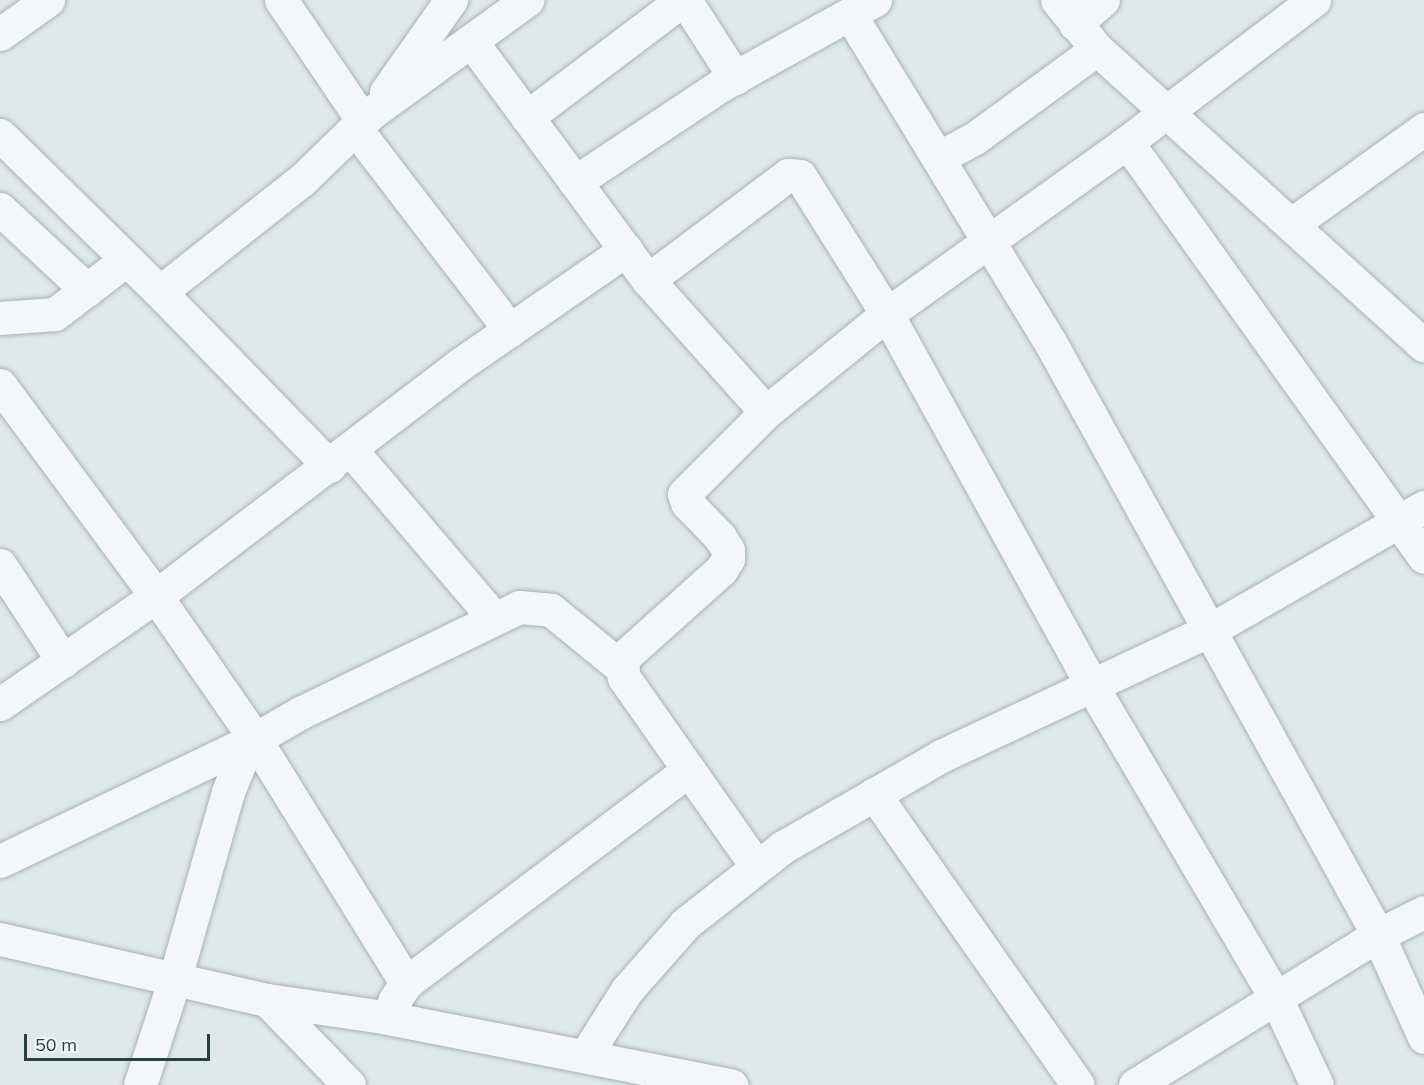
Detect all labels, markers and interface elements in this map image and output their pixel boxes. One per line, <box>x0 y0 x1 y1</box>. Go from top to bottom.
scale bar <box>27 1022 213 1060</box>
text: 50 m <box>35 1033 77 1056</box>

